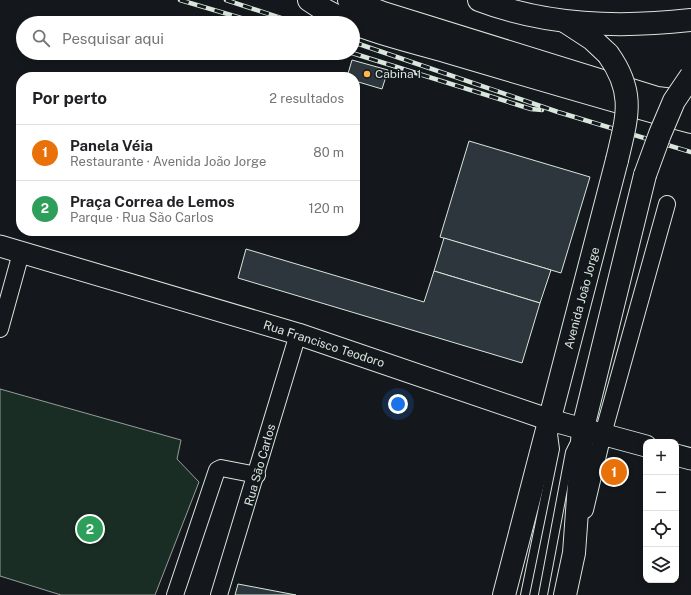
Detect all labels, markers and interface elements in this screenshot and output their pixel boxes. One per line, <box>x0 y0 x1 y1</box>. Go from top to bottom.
search box <box>16 16 360 60</box>
icon: search <box>30 27 52 49</box>
text: Pesquisar aqui <box>62 30 164 47</box>
place label: Cabina 1 <box>375 67 421 81</box>
marker: Cabina 1 <box>362 69 372 79</box>
text: Por perto <box>32 88 107 108</box>
text: 2 resultados <box>269 91 344 106</box>
text: Panela Véia <box>70 137 153 154</box>
text: 1 <box>42 145 48 160</box>
text: 80 m <box>313 145 344 160</box>
text: Restaurante · Avenida João Jorge <box>70 154 266 169</box>
text: Praça Correa de Lemos <box>70 193 235 210</box>
text: 2 <box>41 201 49 216</box>
text: 120 m <box>309 201 344 216</box>
text: Parque · Rua São Carlos <box>70 210 214 225</box>
street label: Avenida João Jorge <box>562 245 602 350</box>
street label: Rua Francisco Teodoro <box>262 318 387 370</box>
your location <box>388 394 408 414</box>
street label: Rua São Carlos <box>242 422 278 508</box>
map controls <box>643 439 679 583</box>
button: + <box>643 439 679 475</box>
pin: 1 <box>601 457 627 487</box>
button: − <box>643 475 679 511</box>
button: locate <box>643 511 679 547</box>
pin: 2 <box>77 514 103 544</box>
button: layers <box>643 547 679 583</box>

